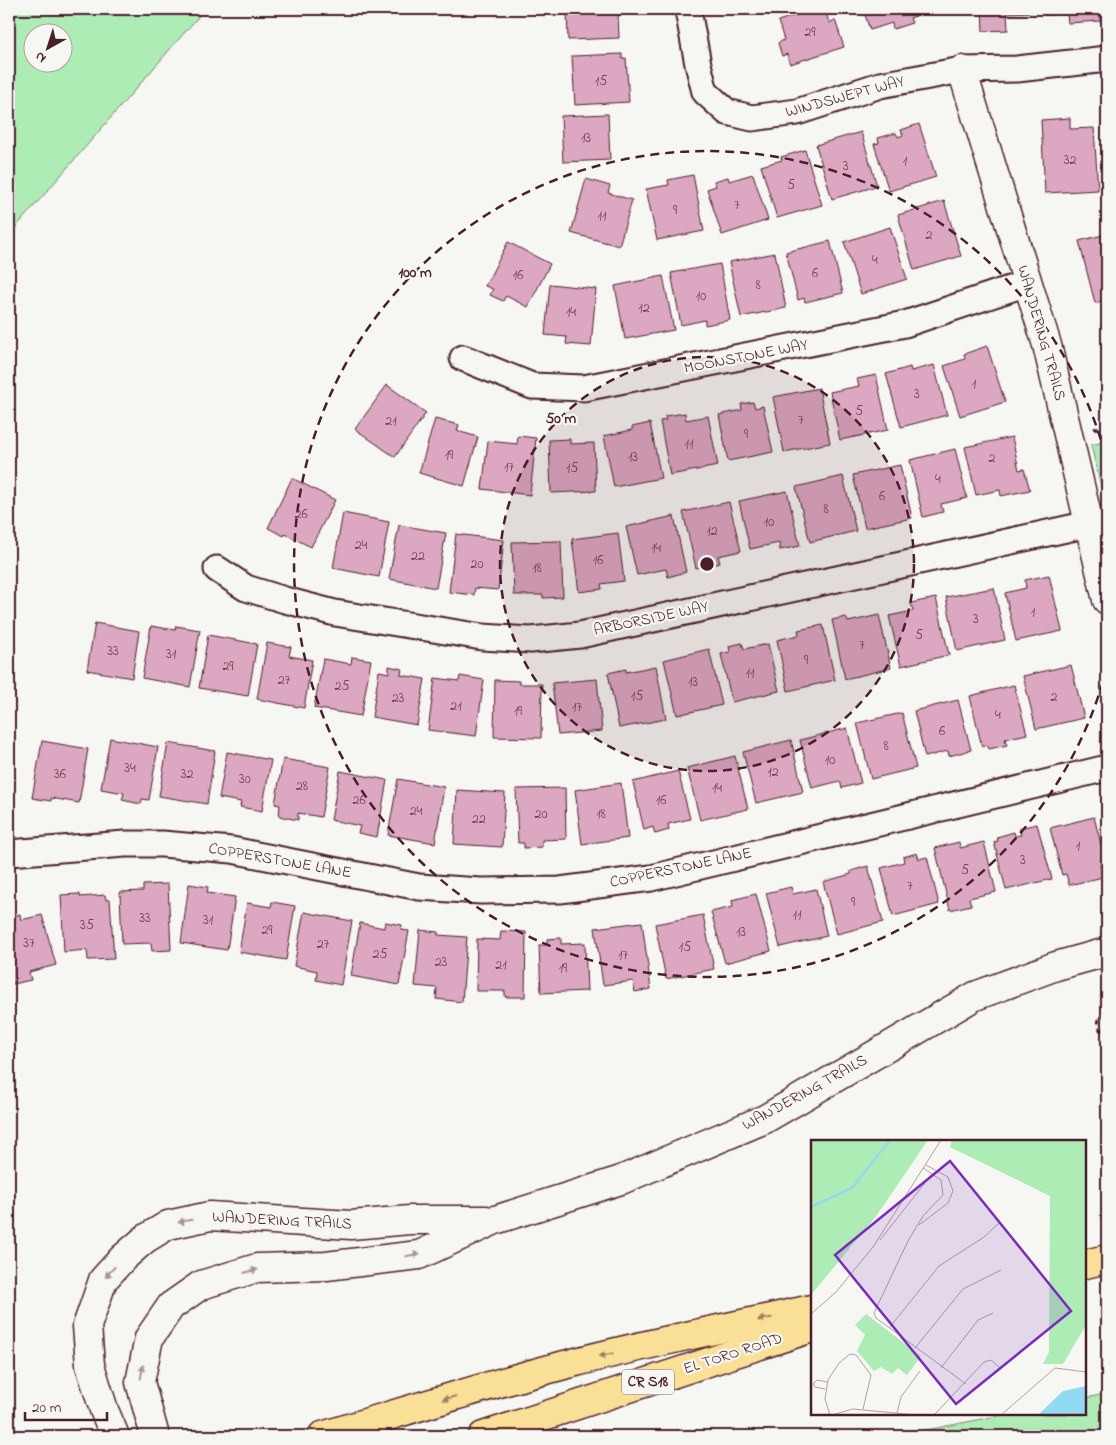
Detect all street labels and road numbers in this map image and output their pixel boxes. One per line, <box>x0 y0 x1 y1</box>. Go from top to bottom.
street label: WINDSWEPT WAY <box>783 69 908 124</box>
street label: WANDERING TRAILS <box>1010 263 1072 403</box>
street label: MOONSTONE WAY <box>682 333 811 381</box>
street label: ARBORSIDE WAY <box>591 595 711 643</box>
street label: COPPERSTONE LANE <box>207 837 353 885</box>
street label: COPPERSTONE LANE <box>608 841 754 895</box>
street label: WANDERING TRAILS <box>738 1049 872 1137</box>
street label: WANDERING TRAILS <box>212 1205 352 1237</box>
street label: EL TORO ROAD <box>680 1327 786 1381</box>
road number: CR S18 <box>622 1370 674 1394</box>

